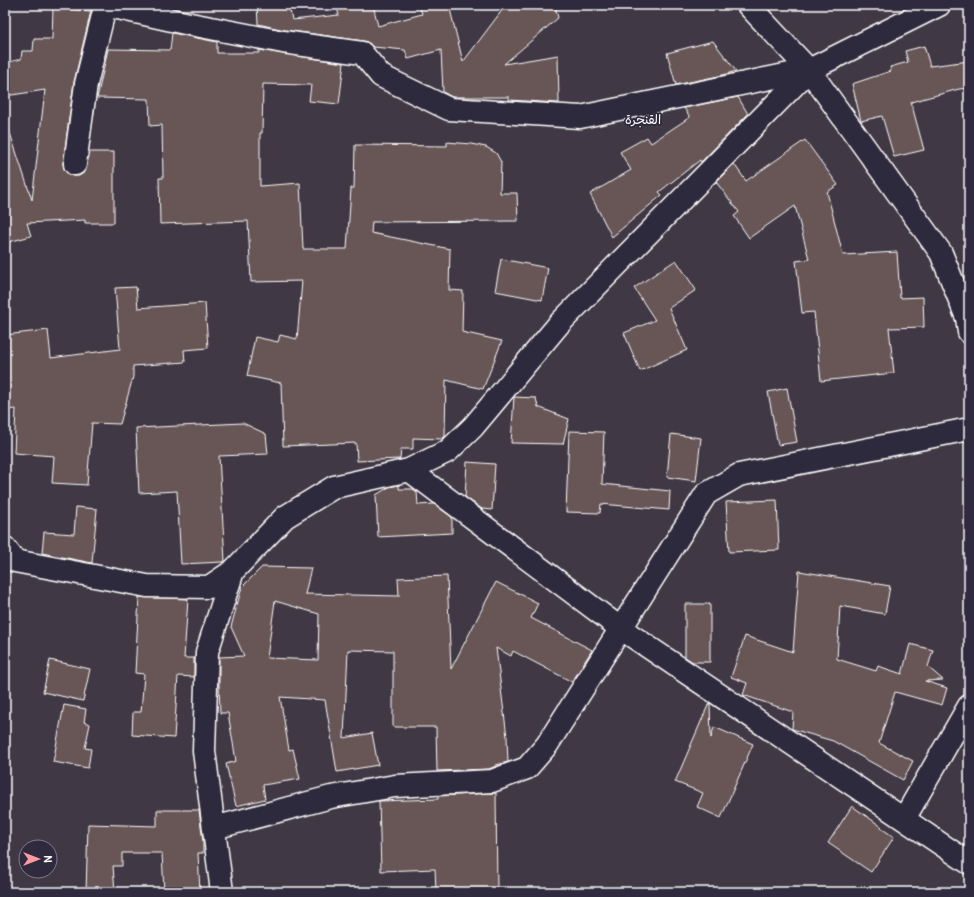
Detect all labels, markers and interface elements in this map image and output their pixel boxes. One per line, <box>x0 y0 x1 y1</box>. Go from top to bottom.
district label: القنجرة <box>625 112 661 128</box>
north arrow <box>18 839 58 879</box>
text: N <box>41 855 54 863</box>

